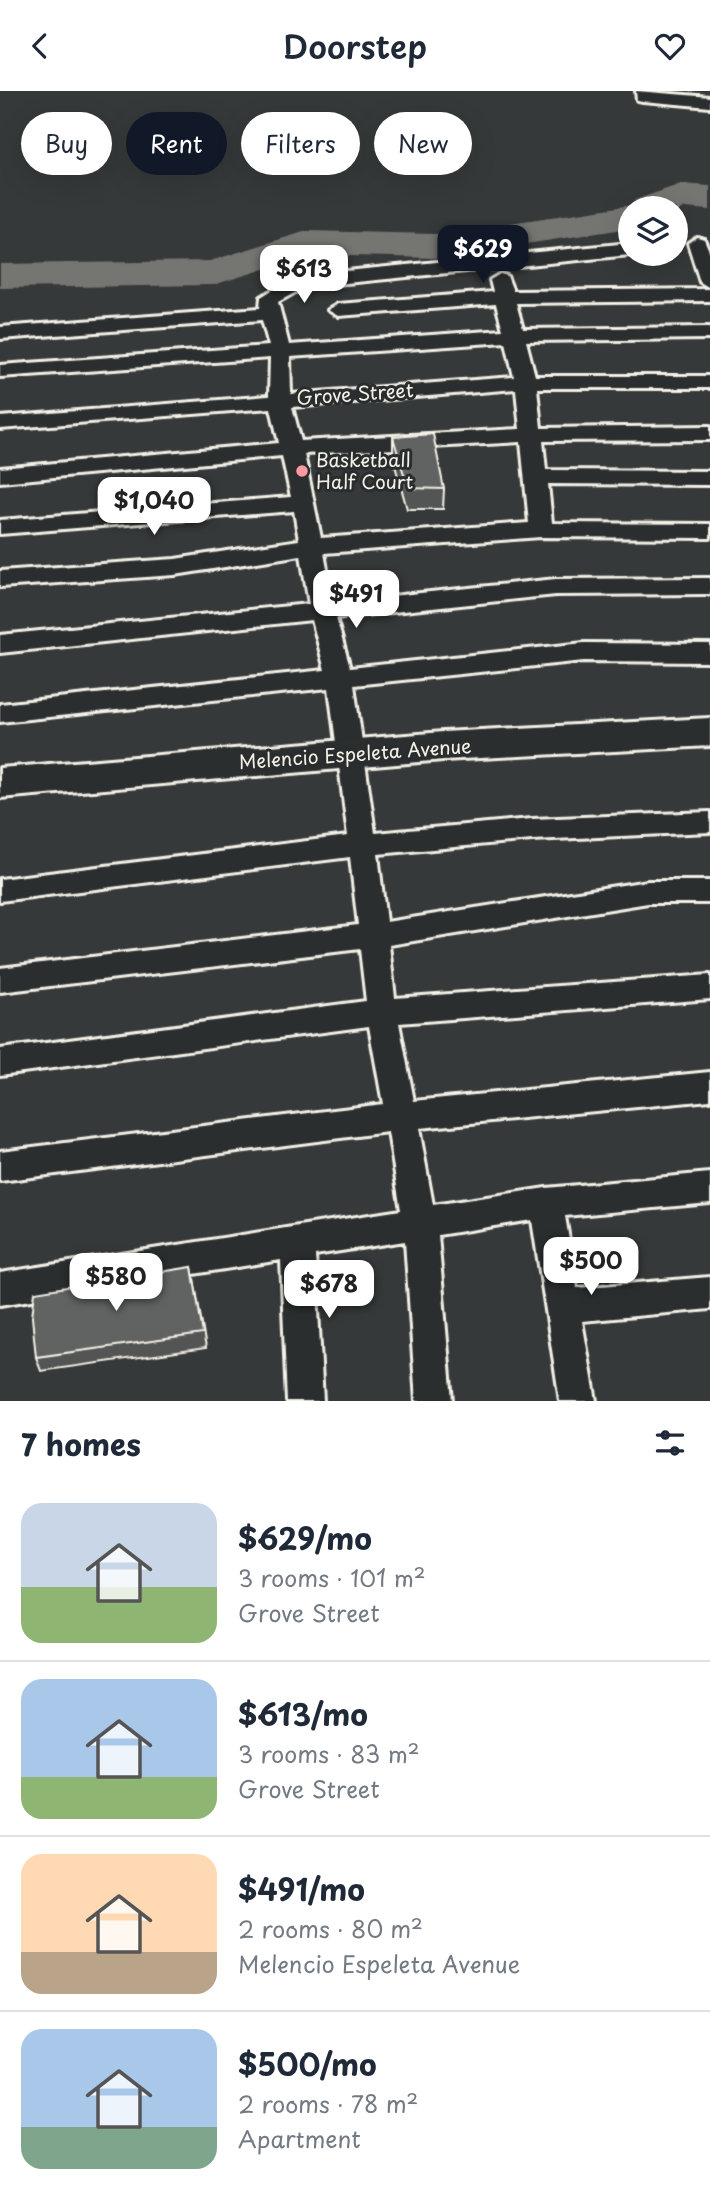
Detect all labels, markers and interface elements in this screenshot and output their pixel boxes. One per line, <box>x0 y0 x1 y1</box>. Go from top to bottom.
text: Doorstep <box>283 22 427 70</box>
icon: back <box>21 27 59 65</box>
icon: heart <box>651 27 689 65</box>
chip: Buy <box>21 112 112 175</box>
chip: Rent <box>126 112 227 175</box>
chip: Filters <box>241 112 360 175</box>
chip: New <box>374 112 472 175</box>
map controls <box>618 196 688 266</box>
button: layers <box>618 196 688 266</box>
pin: $629 <box>442 225 524 285</box>
text: $629 <box>453 230 513 265</box>
pin: $613 <box>263 245 345 305</box>
text: $613 <box>276 250 332 285</box>
street label: Grove Street <box>296 375 415 411</box>
place label: Basketball Half Court <box>316 445 414 495</box>
marker: Basketball Half Court <box>294 463 310 479</box>
pin: $1,040 <box>97 477 211 537</box>
text: $1,040 <box>114 482 194 517</box>
pin: $491 <box>315 571 397 630</box>
text: $491 <box>329 575 383 610</box>
street label: Melencio Espeleta Avenue <box>238 731 472 775</box>
pin: $500 <box>550 1237 632 1297</box>
text: $500 <box>559 1242 623 1277</box>
pin: $580 <box>75 1253 157 1313</box>
text: $580 <box>86 1258 146 1293</box>
pin: $678 <box>288 1261 370 1320</box>
text: $678 <box>300 1265 358 1300</box>
text: 7 homes <box>21 1421 141 1466</box>
icon: filters <box>651 1424 689 1462</box>
text: $629/mo <box>238 1515 372 1560</box>
icon: home <box>77 1531 161 1615</box>
text: 3 rooms · 101 m² <box>238 1560 426 1595</box>
text: Grove Street <box>238 1595 380 1630</box>
text: $613/mo <box>238 1691 368 1736</box>
icon: home <box>77 1707 161 1791</box>
text: 3 rooms · 83 m² <box>238 1736 420 1771</box>
text: Grove Street <box>238 1771 380 1806</box>
text: $491/mo <box>238 1866 365 1911</box>
icon: home <box>77 1882 161 1966</box>
text: 2 rooms · 80 m² <box>238 1911 423 1946</box>
text: Melencio Espeleta Avenue <box>238 1946 520 1981</box>
text: $500/mo <box>238 2041 377 2086</box>
icon: home <box>77 2057 161 2141</box>
text: 2 rooms · 78 m² <box>238 2086 418 2121</box>
text: Apartment <box>238 2121 361 2156</box>

